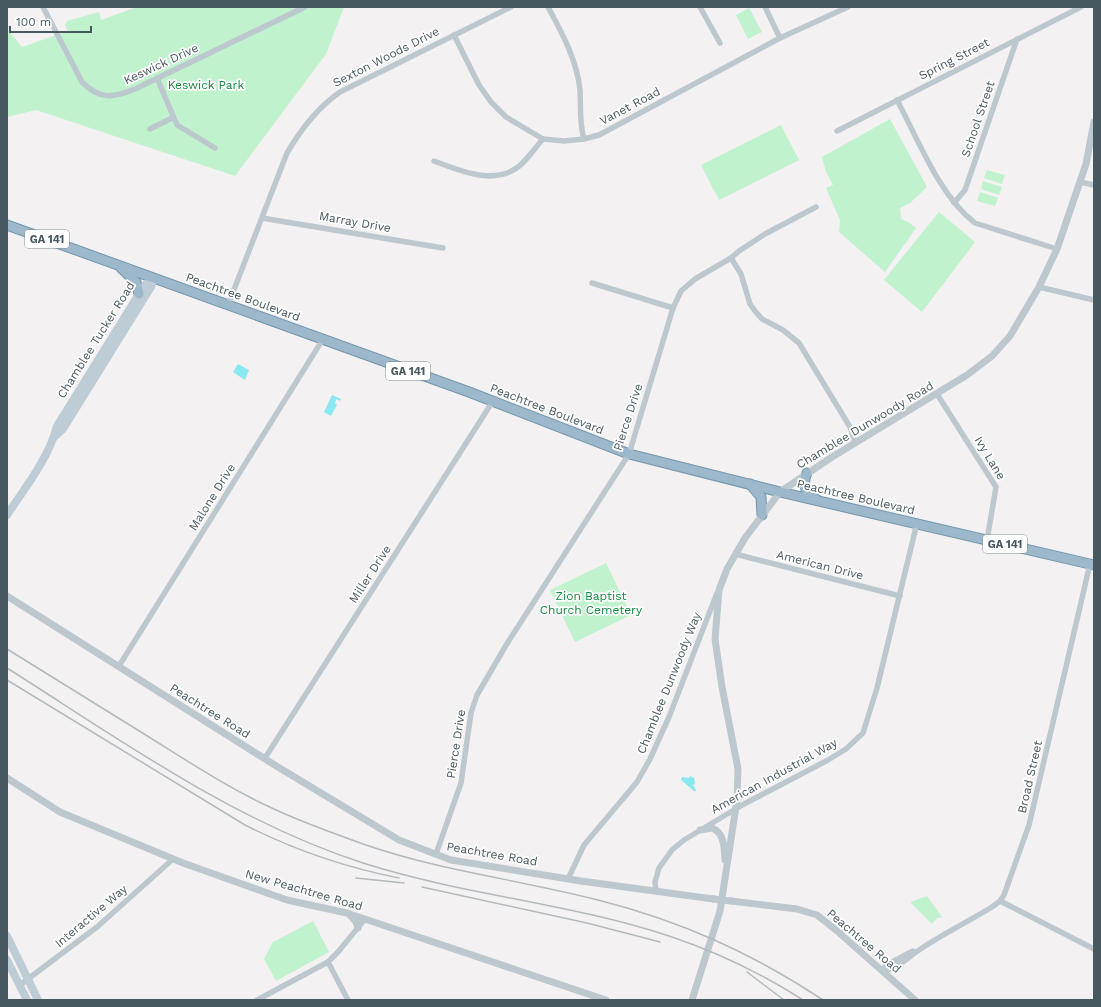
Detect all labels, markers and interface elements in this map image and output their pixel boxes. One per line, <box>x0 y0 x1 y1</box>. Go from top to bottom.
scale bar <box>10 8 91 34</box>
text: 100 m <box>16 15 51 29</box>
street label: Sexton Woods Drive <box>330 24 442 90</box>
street label: Spring Street <box>916 35 992 83</box>
street label: Keswick Drive <box>121 41 201 87</box>
park label: Keswick Park <box>168 78 245 92</box>
street label: School Street <box>958 79 998 159</box>
street label: Vanet Road <box>597 84 663 128</box>
street label: Marray Drive <box>318 209 392 235</box>
road number: GA 141 <box>25 230 69 248</box>
street label: Peachtree Boulevard <box>184 270 302 324</box>
street label: Chamblee Tucker Road <box>54 279 138 401</box>
road number: GA 141 <box>386 362 430 380</box>
street label: Chamblee Dunwoody Road <box>794 378 936 472</box>
street label: Peachtree Boulevard <box>488 381 606 437</box>
street label: Pierce Drive <box>611 382 645 452</box>
street label: Ivy Lane <box>972 434 1008 482</box>
street label: Malone Drive <box>186 461 238 533</box>
street label: Peachtree Boulevard <box>796 477 916 517</box>
road number: GA 141 <box>983 535 1027 553</box>
street label: Miller Drive <box>346 542 394 606</box>
street label: American Drive <box>775 547 865 583</box>
park label: Zion Baptist Church Cemetery <box>540 589 643 617</box>
street label: Chamblee Dunwoody Way <box>634 609 704 756</box>
street label: Peachtree Road <box>167 681 253 741</box>
street label: Pierce Drive <box>444 708 468 780</box>
street label: American Industrial Way <box>708 735 840 817</box>
street label: Broad Street <box>1015 739 1045 815</box>
street label: Peachtree Road <box>445 839 539 869</box>
street label: New Peachtree Road <box>244 867 364 913</box>
street label: Interactive Way <box>52 881 131 950</box>
street label: Peachtree Road <box>824 906 904 976</box>

